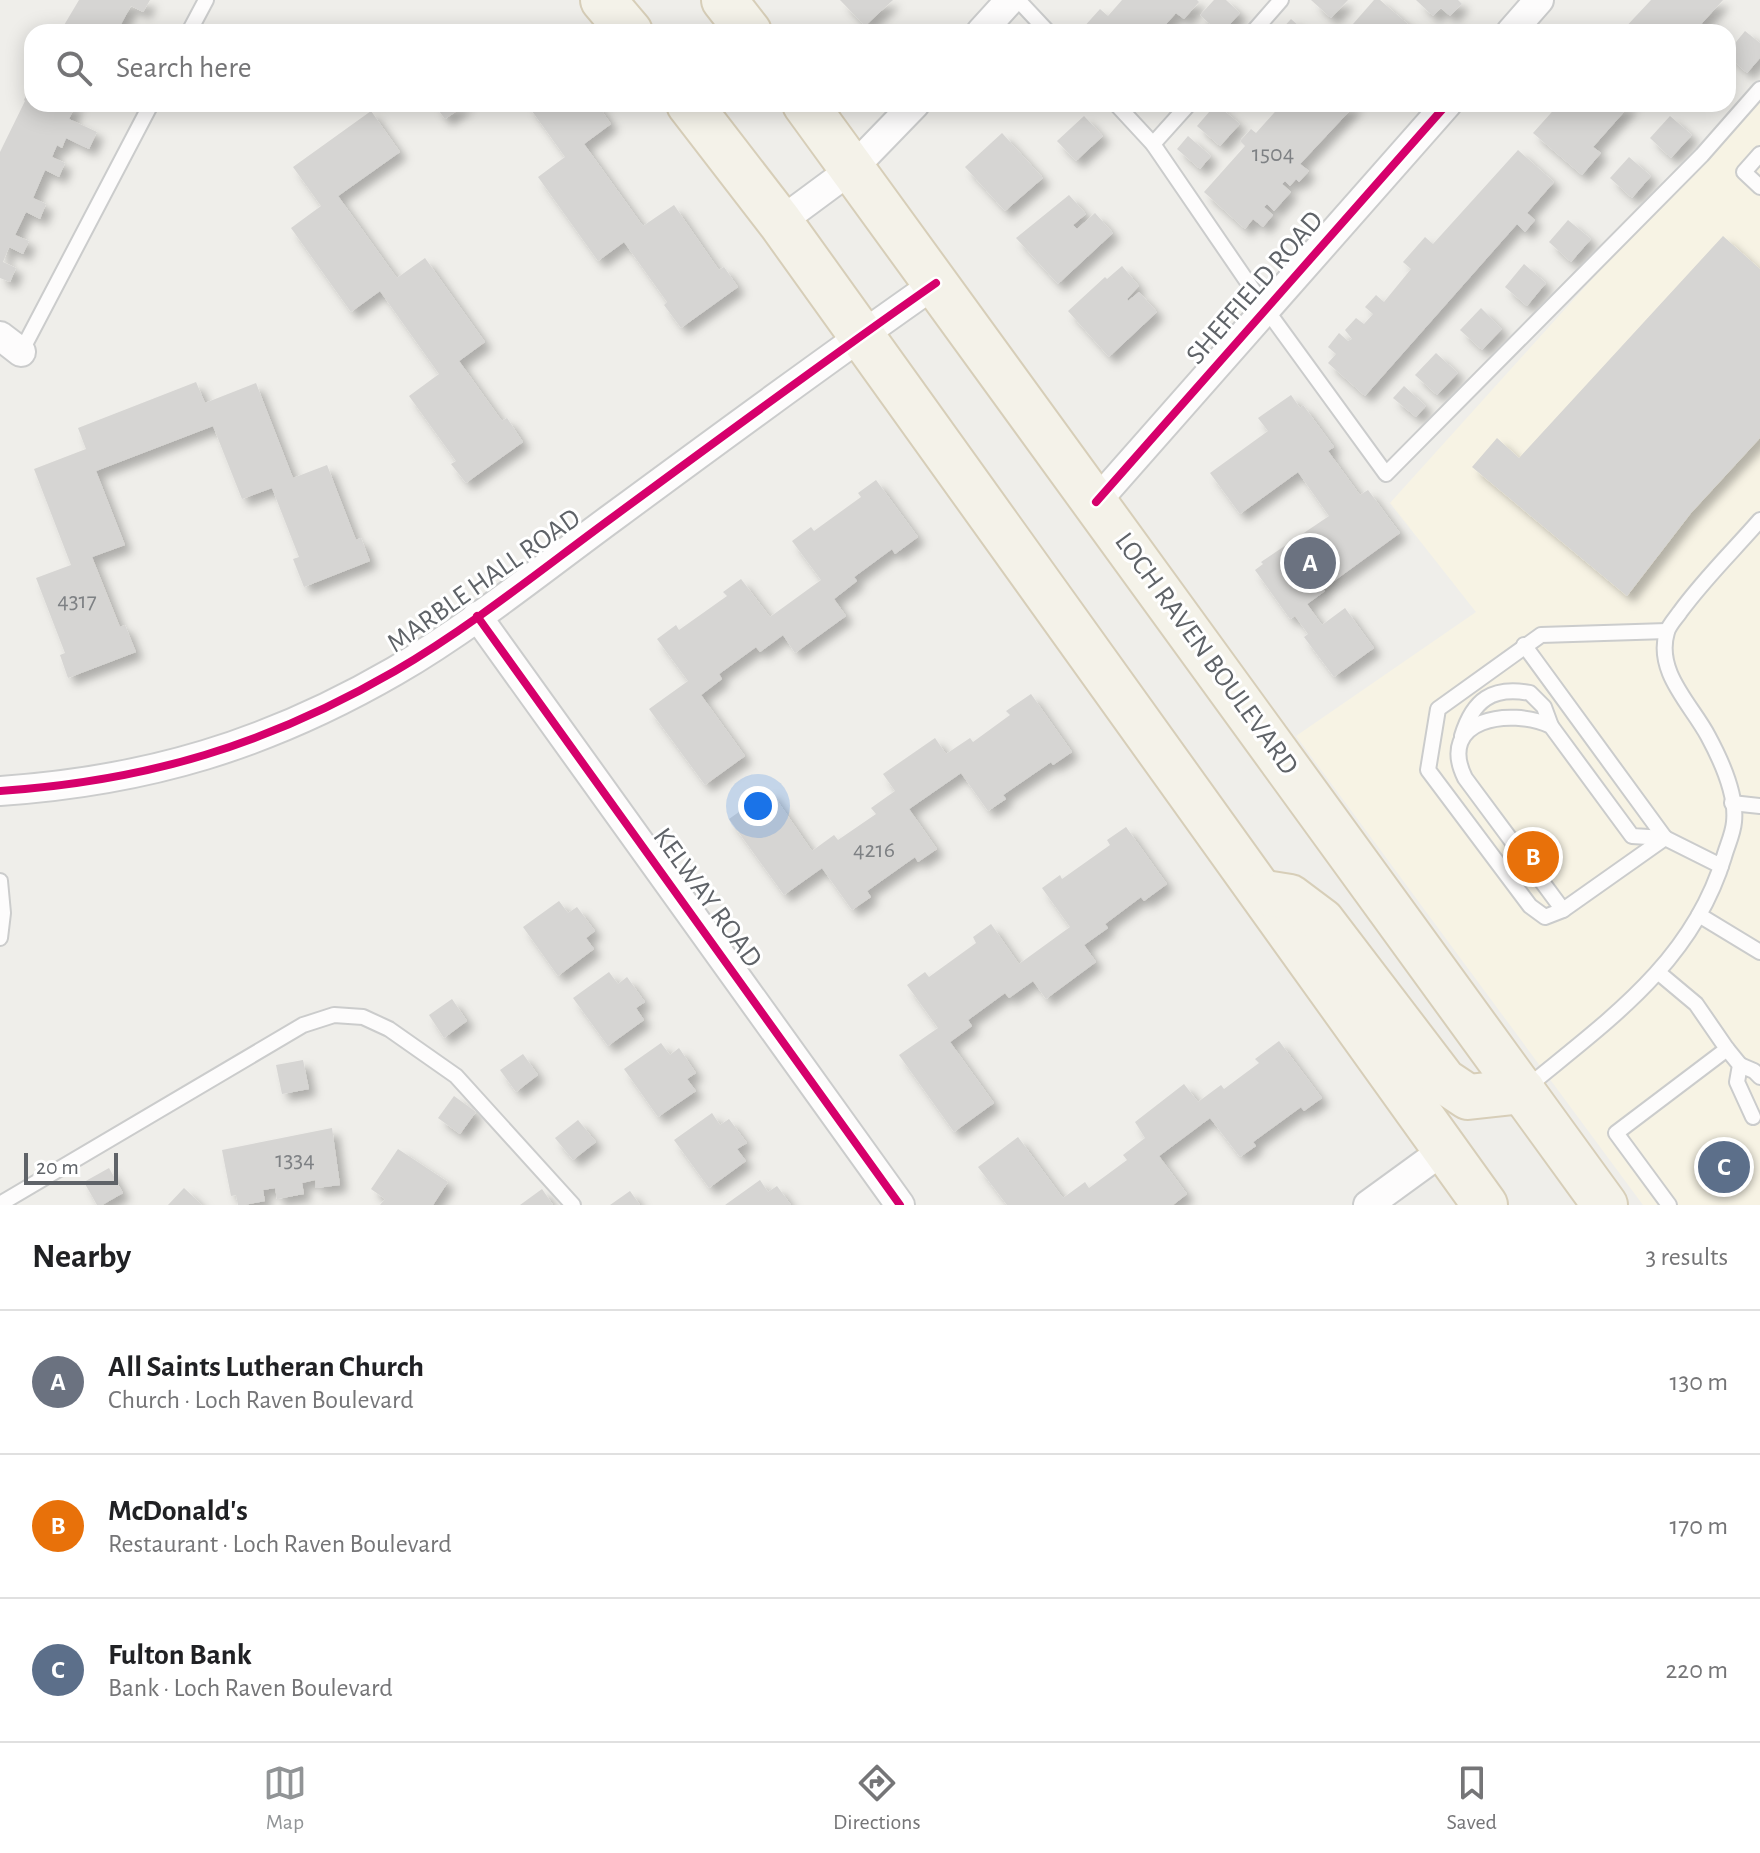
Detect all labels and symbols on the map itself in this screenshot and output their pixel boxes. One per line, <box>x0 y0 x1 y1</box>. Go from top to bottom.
house number: 1504 <box>1252 142 1294 166</box>
street label: SHEFFIELD ROAD <box>1181 206 1329 370</box>
street label: MARBLE HALL ROAD <box>382 504 586 658</box>
street label: LOCH RAVEN BOULEVARD <box>1109 528 1303 780</box>
pin: A <box>1284 533 1336 593</box>
house number: 4317 <box>57 589 97 613</box>
your location <box>738 786 778 826</box>
street label: KELWAY ROAD <box>647 823 767 973</box>
pin: B <box>1507 827 1559 887</box>
house number: 4216 <box>853 838 895 862</box>
pin: C <box>1698 1137 1750 1197</box>
house number: 1334 <box>275 1148 315 1172</box>
scale bar <box>24 1149 118 1185</box>

